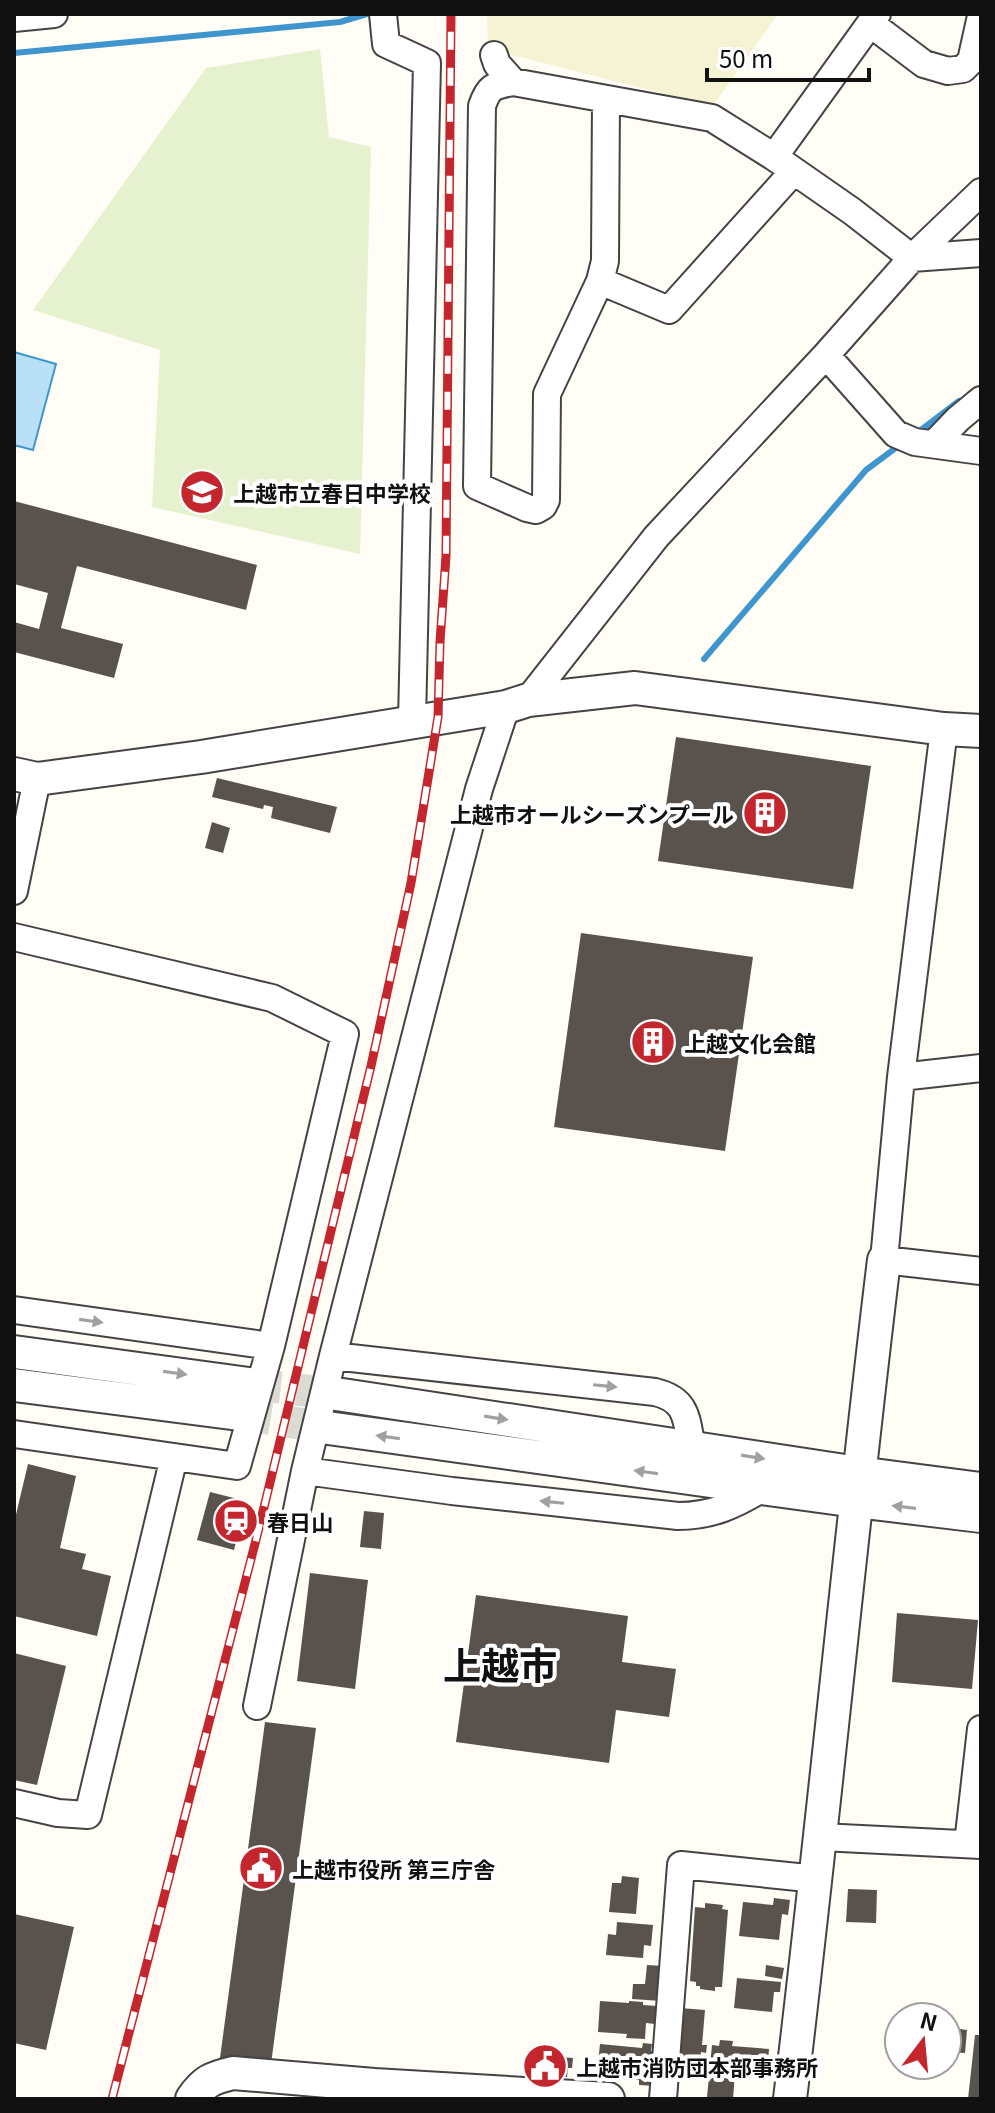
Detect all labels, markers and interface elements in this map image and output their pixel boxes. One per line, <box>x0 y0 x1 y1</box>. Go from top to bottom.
scale bar <box>707 32 869 82</box>
text: 50 m <box>719 40 773 75</box>
school or university icon: 上越市立春日中学校 <box>178 468 226 516</box>
place label: 上越市立春日中学校 <box>233 476 431 508</box>
building icon: 上越市オールシーズンプール <box>741 789 789 837</box>
place label: 上越市オールシーズンプール <box>450 797 734 829</box>
building icon: 上越文化会館 <box>629 1018 677 1066</box>
place label: 上越文化会館 <box>684 1026 816 1058</box>
one-way arrow <box>79 1315 104 1328</box>
one-way arrow <box>162 1367 187 1380</box>
one-way arrow <box>593 1380 618 1393</box>
one-way arrow <box>484 1413 509 1425</box>
one-way arrow <box>376 1430 401 1443</box>
one-way arrow <box>741 1452 766 1464</box>
one-way arrow <box>633 1465 658 1478</box>
one-way arrow <box>539 1496 564 1509</box>
station icon: 春日山 <box>212 1497 260 1545</box>
one-way arrow <box>891 1500 916 1513</box>
place label: 春日山 <box>267 1505 333 1537</box>
district label: 上越市 <box>443 1636 557 1691</box>
public building icon: 上越市役所 第三庁舎 <box>237 1844 285 1892</box>
place label: 上越市役所 第三庁舎 <box>292 1852 495 1884</box>
north arrow <box>883 2001 963 2081</box>
text: N <box>917 2002 941 2038</box>
public building icon: 上越市消防団本部事務所 <box>521 2042 569 2090</box>
place label: 上越市消防団本部事務所 <box>576 2050 818 2082</box>

